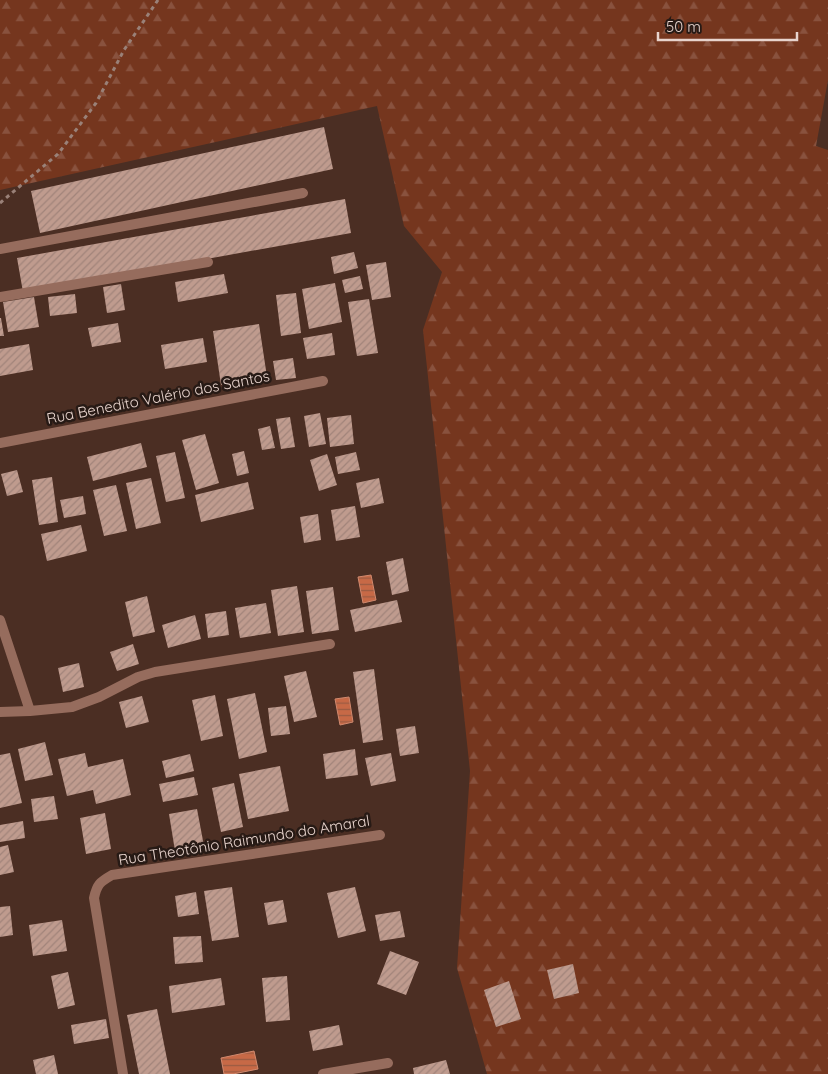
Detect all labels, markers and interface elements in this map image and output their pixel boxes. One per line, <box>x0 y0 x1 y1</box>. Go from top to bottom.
scale bar <box>658 10 797 42</box>
text: 50 m <box>666 17 701 36</box>
street label: Rua Benedito Valério dos Santos <box>45 366 271 428</box>
street label: Rua Theotônio Raimundo do Amaral <box>117 811 371 869</box>

